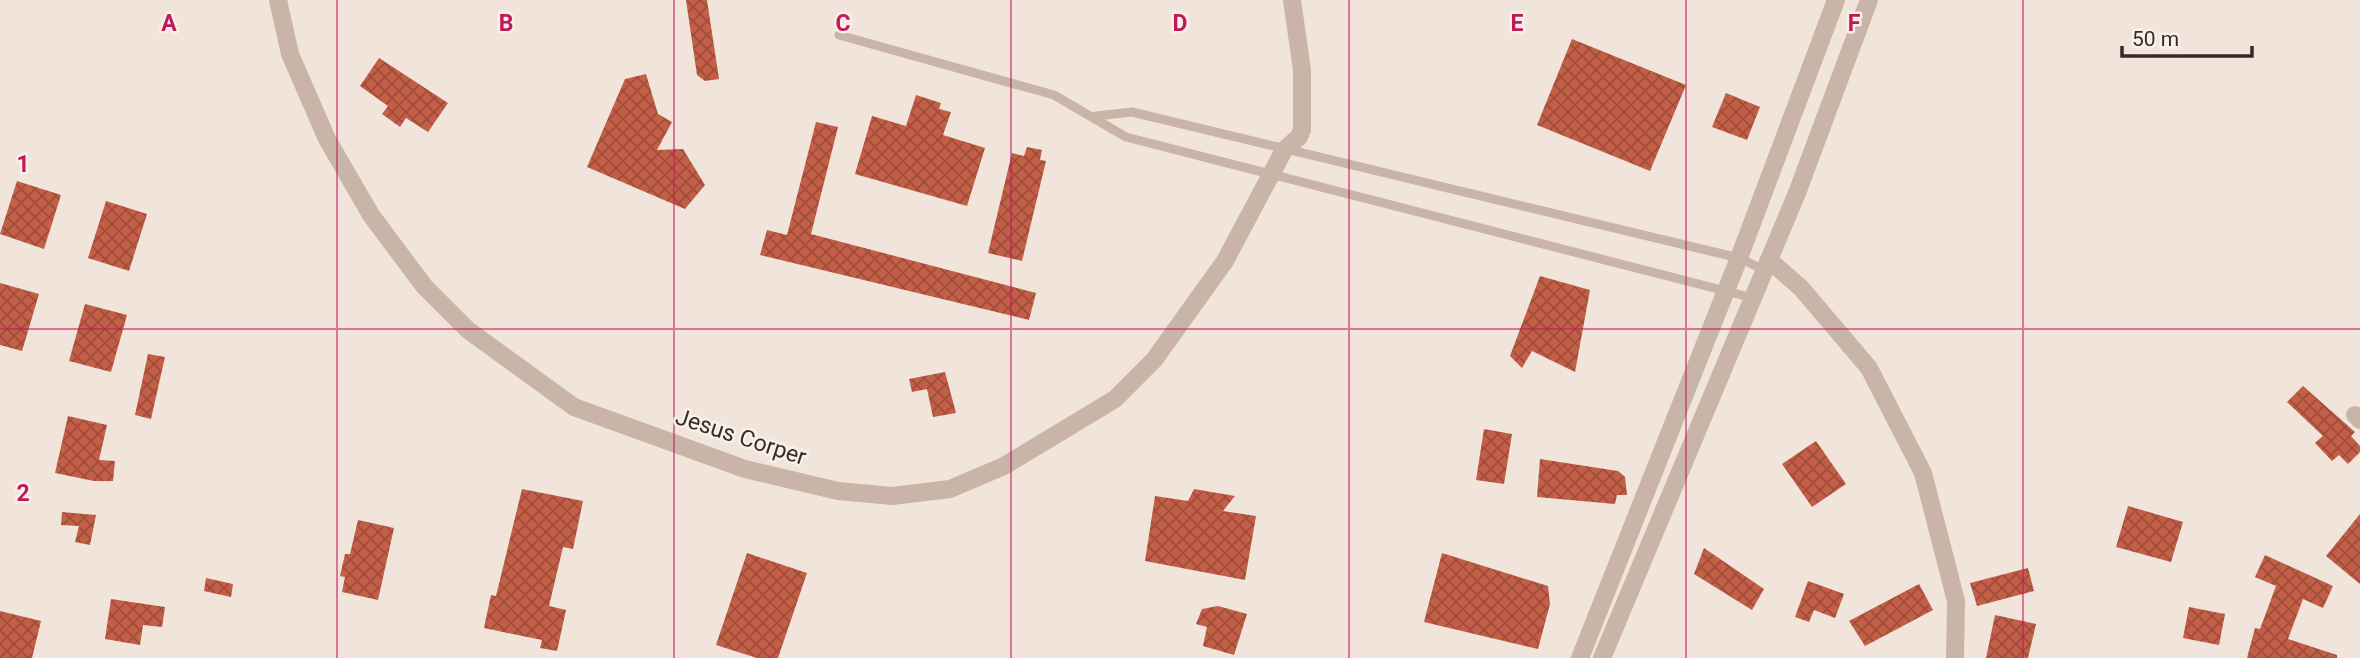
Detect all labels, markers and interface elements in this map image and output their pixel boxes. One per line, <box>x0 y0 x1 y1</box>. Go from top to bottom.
text: A <box>161 10 177 37</box>
text: B <box>499 10 513 37</box>
text: C <box>835 10 851 37</box>
text: D <box>1173 10 1187 37</box>
text: E <box>1511 10 1524 37</box>
text: F <box>1848 10 1861 37</box>
scale bar <box>2122 14 2252 58</box>
text: 50 m <box>2132 27 2179 51</box>
text: 1 <box>16 151 30 178</box>
street label: Jesus Corper <box>672 403 810 471</box>
text: 2 <box>16 480 30 507</box>

